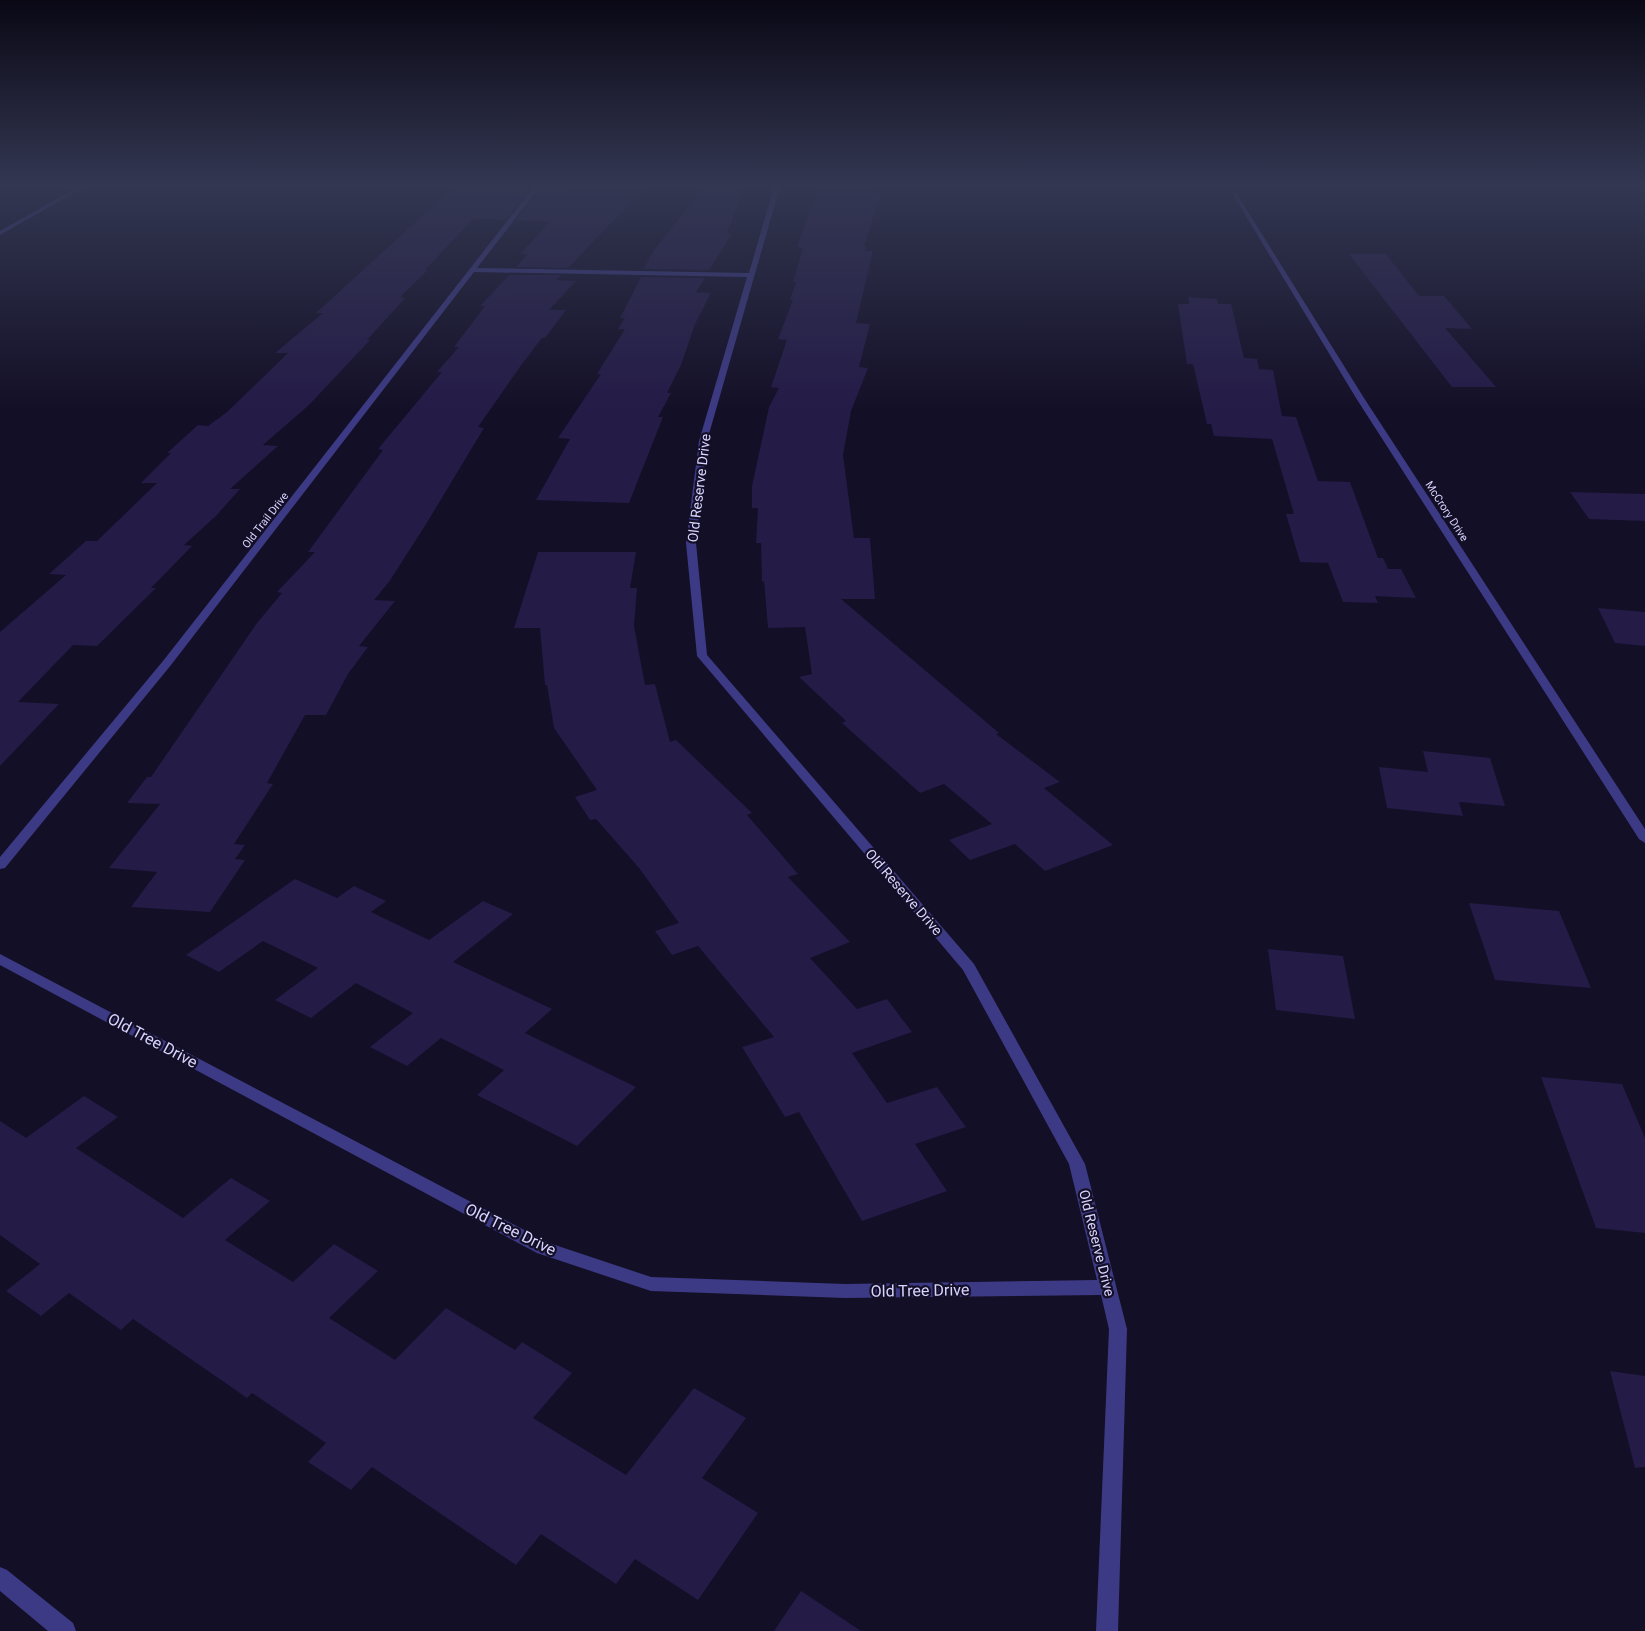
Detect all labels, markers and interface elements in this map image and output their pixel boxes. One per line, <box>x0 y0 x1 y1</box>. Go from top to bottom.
street label: Old Reserve Drive <box>684 433 714 543</box>
street label: McCrory Drive <box>1422 479 1471 544</box>
street label: Old Trail Drive <box>240 490 291 551</box>
street label: Old Reserve Drive <box>862 846 946 938</box>
street label: Old Tree Drive <box>105 1009 201 1072</box>
street label: Old Reserve Drive <box>1076 1188 1118 1298</box>
street label: Old Tree Drive <box>462 1199 559 1260</box>
street label: Old Tree Drive <box>870 1280 970 1301</box>

